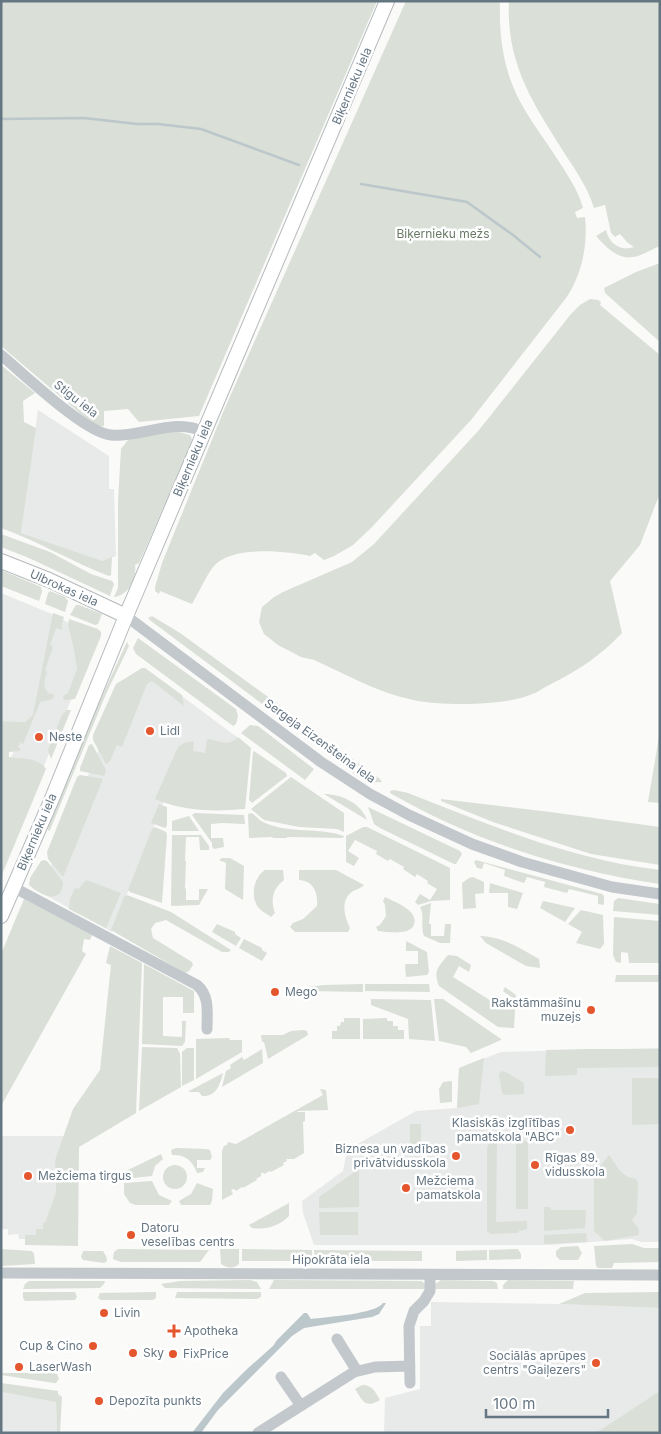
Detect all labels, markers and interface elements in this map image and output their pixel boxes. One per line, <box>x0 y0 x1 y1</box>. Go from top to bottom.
street label: Biķernieku iela <box>329 45 375 127</box>
park label: Biķernieku mežs <box>396 226 490 241</box>
street label: Stigu iela <box>51 377 101 420</box>
street label: Biķernieku iela <box>170 417 216 499</box>
street label: Ulbrokas iela <box>28 566 101 609</box>
street label: Sergeja Eizenšteina iela <box>262 695 379 786</box>
place label: Lidl <box>160 723 180 738</box>
marker: Lidl <box>144 725 156 737</box>
place label: Neste <box>49 729 82 744</box>
marker: Neste <box>33 731 45 743</box>
street label: Biķernieku iela <box>14 791 60 873</box>
place label: Mego <box>285 984 317 999</box>
marker: Mego <box>269 986 281 998</box>
place label: Rakstāmmašīnu muzejs <box>491 995 581 1024</box>
marker: Rakstāmmašīnu muzejs <box>585 1004 597 1016</box>
place label: Klasiskās izglītības pamatskola "ABC" <box>452 1115 560 1144</box>
marker: Klasiskās izglītības pamatskola "ABC" <box>564 1124 576 1136</box>
place label: Biznesa un vadības privātvidusskola <box>335 1141 446 1170</box>
marker: Biznesa un vadības privātvidusskola <box>450 1150 462 1162</box>
place label: Rīgas 89. vidusskola <box>545 1150 605 1179</box>
marker: Rīgas 89. vidusskola <box>529 1159 541 1171</box>
place label: Mežciema tirgus <box>38 1168 131 1183</box>
marker: Mežciema tirgus <box>22 1170 34 1182</box>
place label: Mežciema pamatskola <box>416 1173 481 1202</box>
marker: Mežciema pamatskola <box>400 1182 412 1194</box>
place label: Datoru veselības centrs <box>141 1220 235 1249</box>
marker: Datoru veselības centrs <box>125 1229 137 1241</box>
street label: Hipokrāta iela <box>292 1252 370 1267</box>
place label: Livin <box>114 1305 140 1320</box>
marker: Livin <box>98 1307 110 1319</box>
place label: Apotheka <box>184 1323 238 1338</box>
marker: Apotheka <box>168 1325 180 1337</box>
place label: Cup & Cino <box>19 1338 83 1353</box>
marker: Cup & Cino <box>87 1340 99 1352</box>
place label: Sky <box>143 1345 164 1360</box>
place label: FixPrice <box>183 1346 229 1361</box>
marker: Sky <box>127 1347 139 1359</box>
marker: FixPrice <box>167 1348 179 1360</box>
place label: Sociālās aprūpes centrs "Gaiļezers" <box>483 1348 586 1377</box>
marker: Sociālās aprūpes centrs "Gaiļezers" <box>590 1357 602 1369</box>
place label: LaserWash <box>29 1359 92 1374</box>
marker: LaserWash <box>13 1361 25 1373</box>
scale bar <box>486 1386 608 1418</box>
place label: Depozīta punkts <box>109 1393 202 1408</box>
text: 100 m <box>493 1394 535 1413</box>
marker: Depozīta punkts <box>93 1395 105 1407</box>

